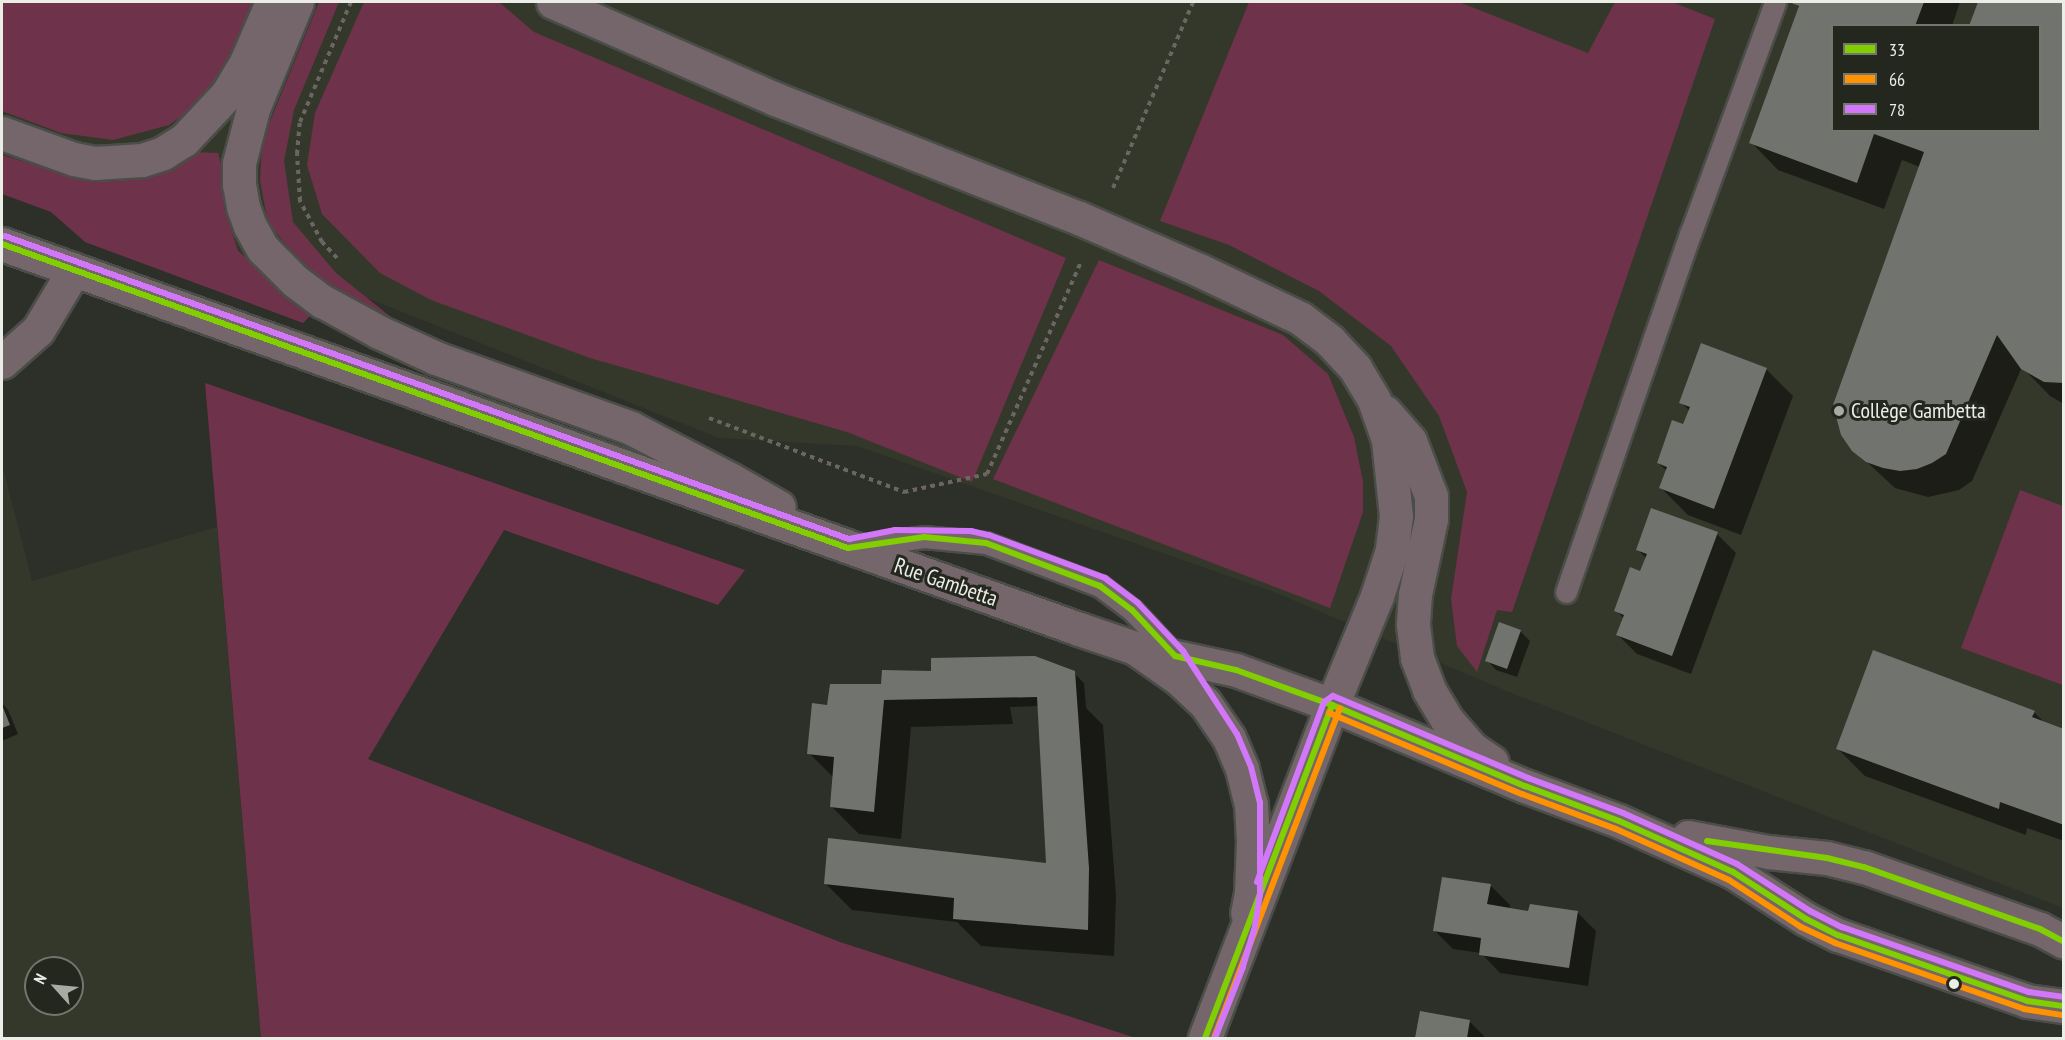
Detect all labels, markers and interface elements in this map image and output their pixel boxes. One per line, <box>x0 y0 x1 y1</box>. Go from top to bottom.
legend <box>1831 24 2041 132</box>
text: 33 <box>1889 38 1905 61</box>
text: 66 <box>1889 68 1905 91</box>
text: 78 <box>1889 98 1905 121</box>
place label: Collège Gambetta <box>1851 398 1986 424</box>
marker: Collège Gambetta <box>1832 404 1846 418</box>
street label: Rue Gambetta <box>891 552 1001 612</box>
north arrow <box>24 956 84 1016</box>
text: N <box>29 970 51 987</box>
unlabelled marker <box>1948 978 1960 990</box>

